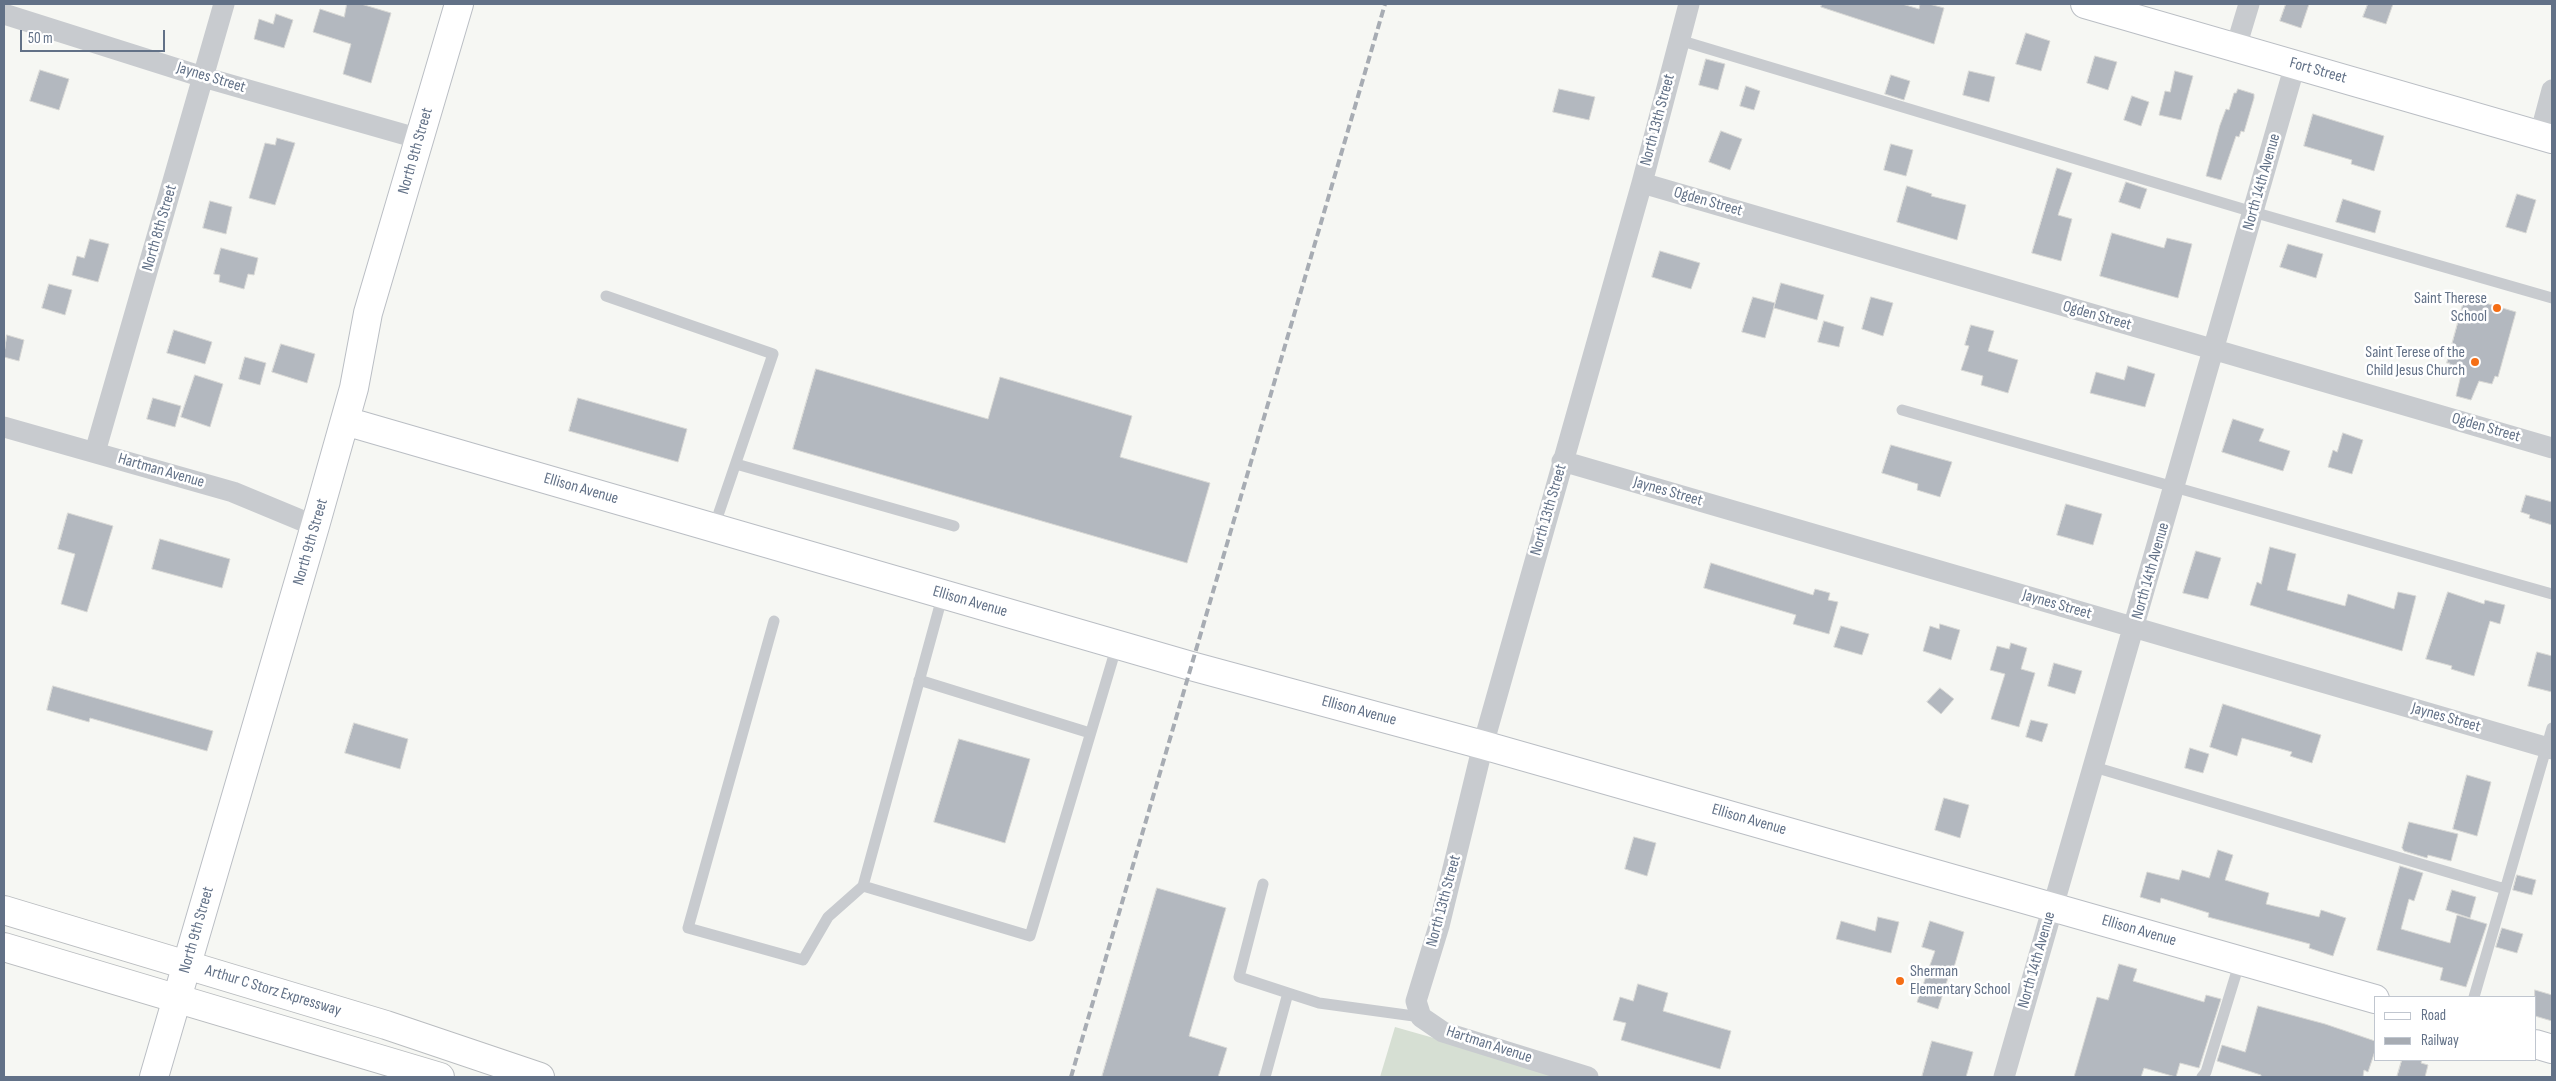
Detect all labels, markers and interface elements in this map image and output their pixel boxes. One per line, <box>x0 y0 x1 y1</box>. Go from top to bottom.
scale bar <box>22 20 168 52</box>
text: 50 m <box>28 29 53 48</box>
street label: Fort Street <box>2287 54 2349 88</box>
street label: Jaynes Street <box>174 58 248 98</box>
street label: North 13th Street <box>1637 72 1679 168</box>
street label: North 9th Street <box>394 106 438 196</box>
street label: North 14th Avenue <box>2239 132 2285 232</box>
street label: North 8th Street <box>139 183 181 273</box>
street label: Ogden Street <box>1671 183 1745 221</box>
place label: Saint Therese School <box>2414 289 2487 327</box>
street label: Ogden Street <box>2060 297 2134 335</box>
marker: Saint Therese School <box>2491 302 2503 314</box>
place label: Saint Terese of the Child Jesus Church <box>2365 343 2465 381</box>
marker: Saint Terese of the Child Jesus Church <box>2469 356 2481 368</box>
street label: Ogden Street <box>2449 409 2523 447</box>
street label: Hartman Avenue <box>116 450 206 492</box>
street label: North 13th Street <box>1527 462 1571 558</box>
street label: Ellison Avenue <box>541 469 621 509</box>
street label: Jaynes Street <box>1631 473 1705 511</box>
street label: North 9th Street <box>289 497 333 587</box>
street label: North 14th Avenue <box>2128 521 2174 621</box>
street label: Ellison Avenue <box>930 582 1010 622</box>
street label: Jaynes Street <box>2020 586 2094 624</box>
street label: Ellison Avenue <box>1319 692 1399 730</box>
street label: Jaynes Street <box>2409 699 2483 737</box>
street label: Ellison Avenue <box>1709 800 1789 840</box>
street label: North 13th Street <box>1423 853 1465 949</box>
street label: North 9th Street <box>175 885 219 975</box>
street label: North 14th Avenue <box>2014 910 2060 1010</box>
street label: Ellison Avenue <box>2099 911 2179 951</box>
street label: Arthur C Storz Expressway <box>203 961 343 1021</box>
place label: Sherman Elementary School <box>1910 962 2010 1000</box>
marker: Sherman Elementary School <box>1894 975 1906 987</box>
legend <box>2374 996 2536 1061</box>
text: Road <box>2421 1006 2446 1025</box>
street label: Hartman Avenue <box>1444 1022 1534 1068</box>
text: Railway <box>2421 1031 2459 1050</box>

